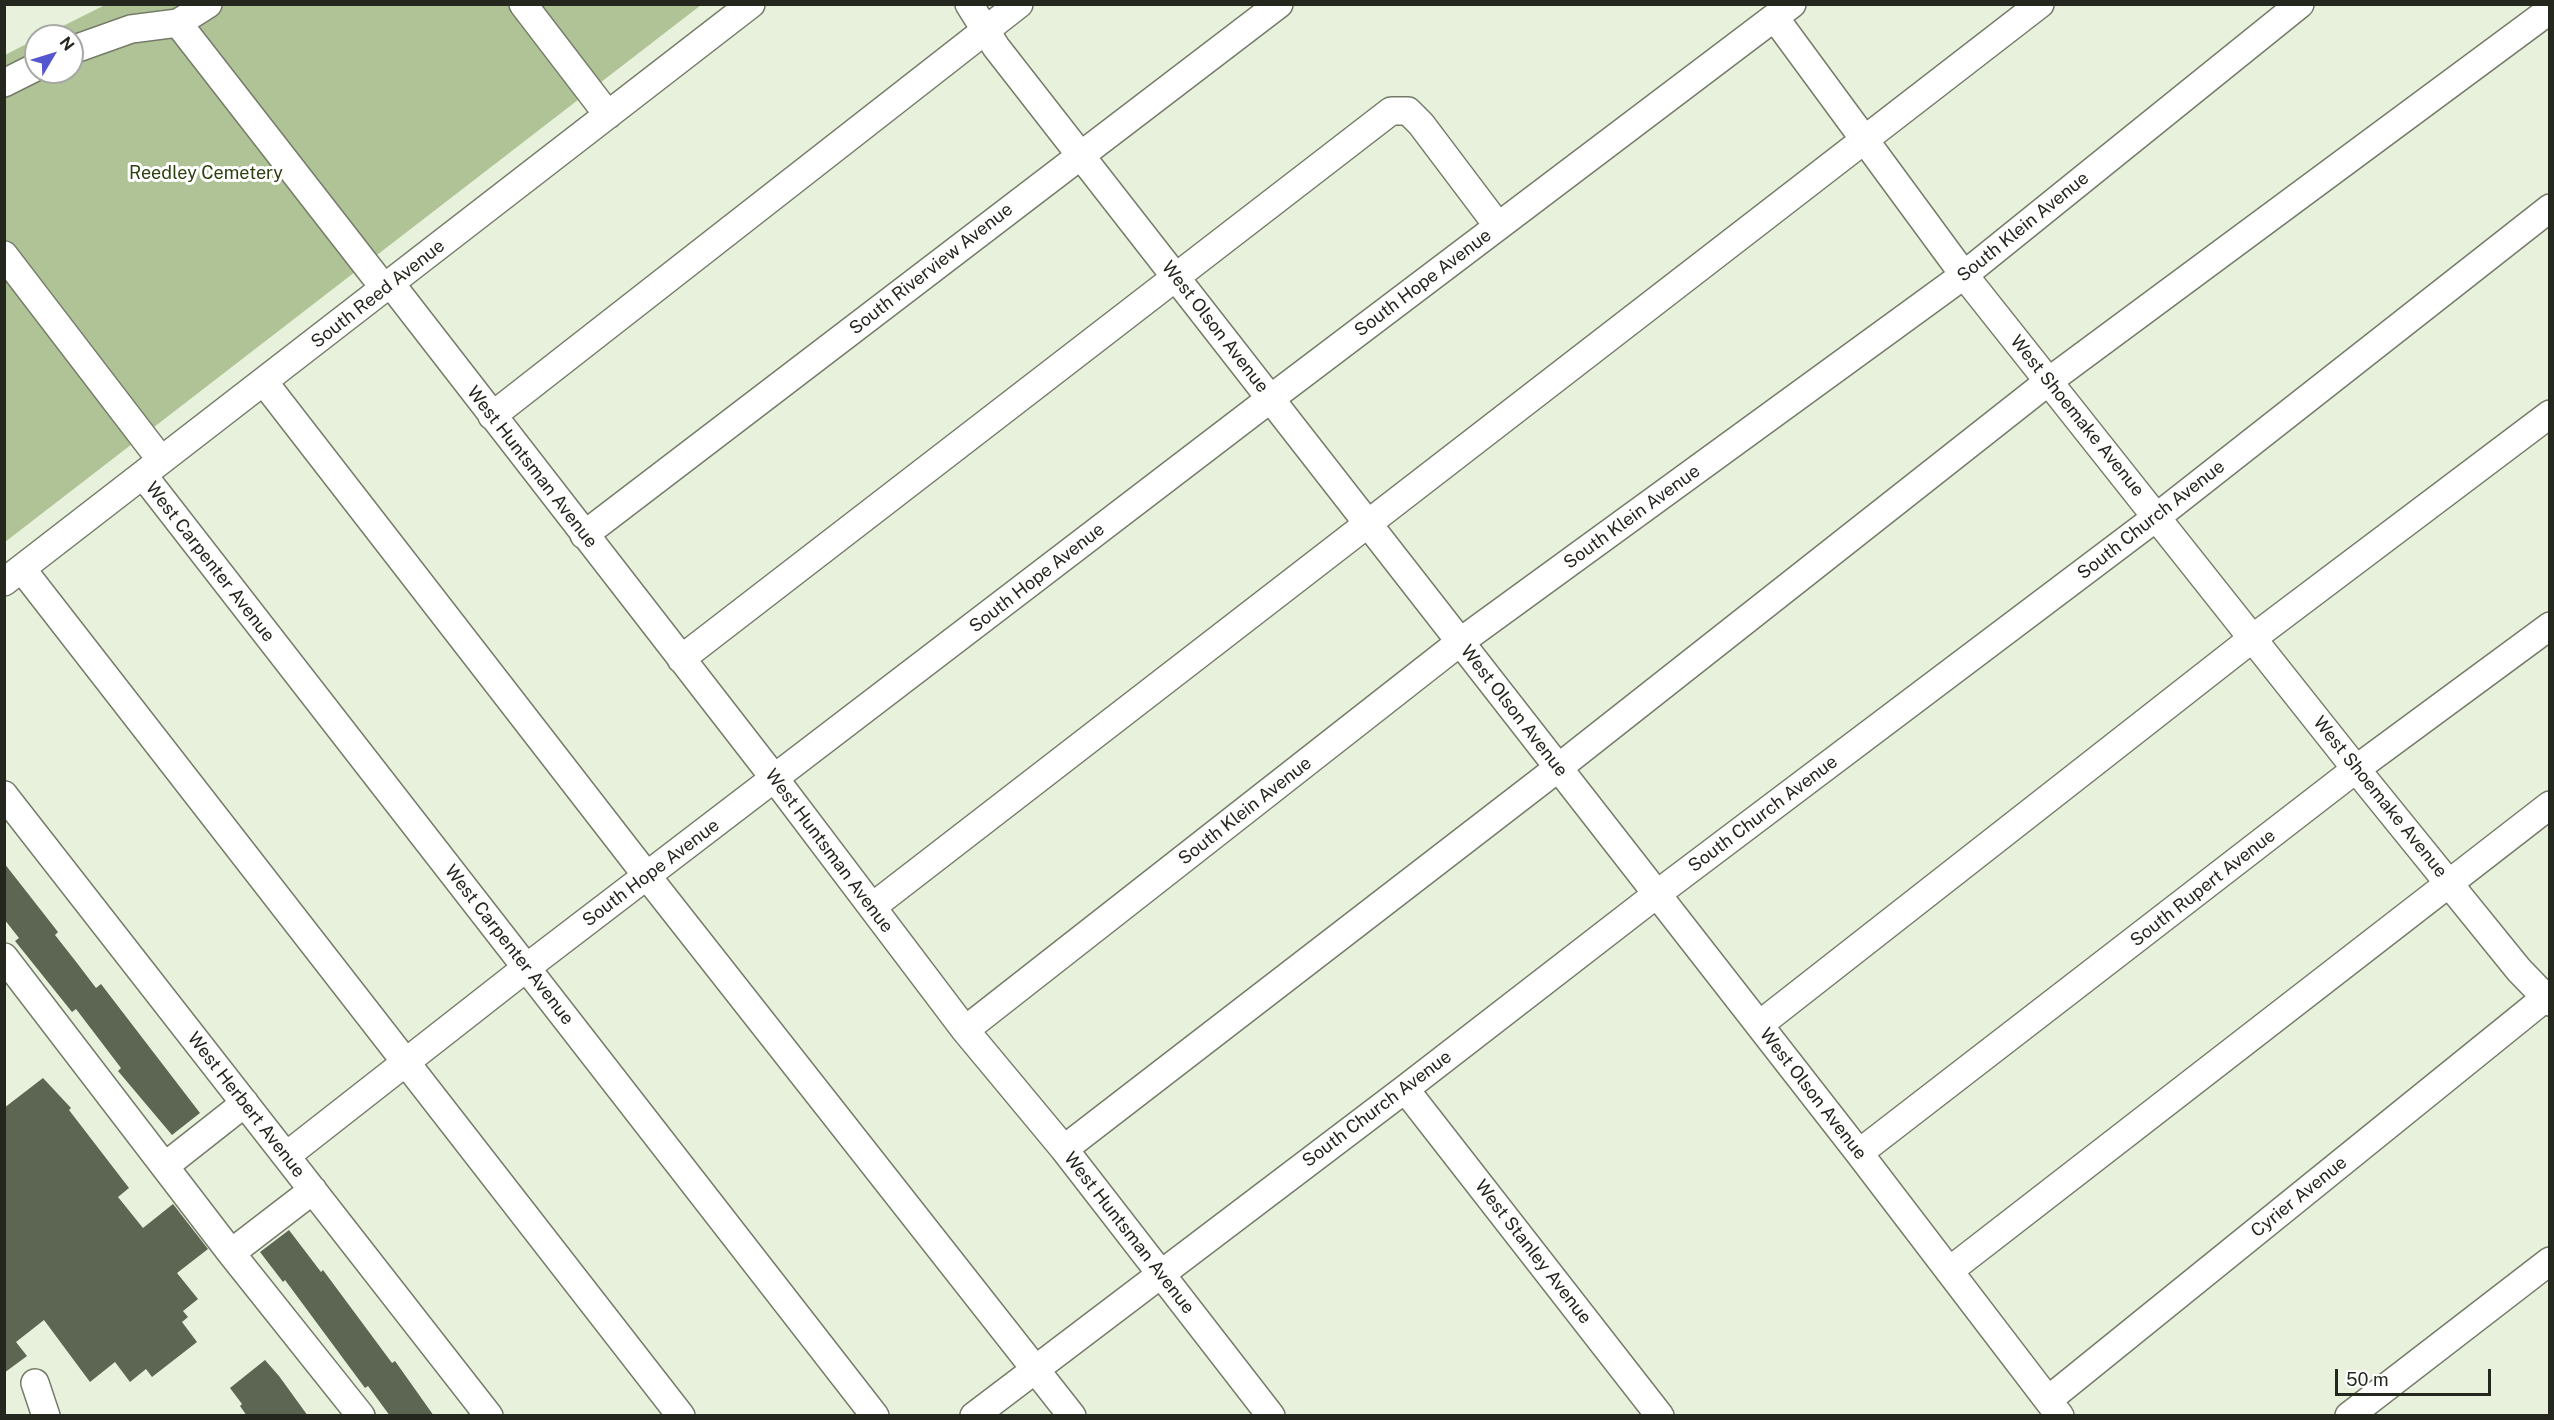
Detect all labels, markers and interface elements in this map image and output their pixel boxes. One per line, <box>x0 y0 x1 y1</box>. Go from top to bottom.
north arrow <box>24 24 84 84</box>
text: N <box>56 33 78 55</box>
park label: Reedley Cemetery <box>129 162 283 184</box>
street label: South Klein Avenue <box>1953 167 2093 287</box>
street label: South Riverview Avenue <box>845 199 1017 339</box>
street label: South Hope Avenue <box>1350 225 1496 341</box>
street label: South Reed Avenue <box>307 235 449 353</box>
street label: West Olson Avenue <box>1157 257 1273 397</box>
street label: West Shoemake Avenue <box>2005 331 2149 501</box>
street label: West Huntsman Avenue <box>462 382 602 552</box>
street label: South Church Avenue <box>2073 456 2229 584</box>
street label: South Klein Avenue <box>1560 460 1704 574</box>
street label: West Carpenter Avenue <box>141 478 279 646</box>
street label: South Hope Avenue <box>965 519 1109 637</box>
street label: West Olson Avenue <box>1456 641 1572 781</box>
street label: West Shoemake Avenue <box>2308 712 2452 882</box>
street label: South Church Avenue <box>1684 751 1842 877</box>
street label: South Klein Avenue <box>1174 752 1316 870</box>
street label: West Huntsman Avenue <box>760 765 898 937</box>
street label: South Hope Avenue <box>578 815 724 931</box>
street label: South Rupert Avenue <box>2126 825 2280 951</box>
street label: West Carpenter Avenue <box>440 861 578 1029</box>
street label: West Olson Avenue <box>1755 1024 1871 1164</box>
street label: West Herbert Avenue <box>183 1028 309 1182</box>
street label: South Church Avenue <box>1298 1046 1456 1172</box>
street label: West Huntsman Avenue <box>1059 1148 1199 1318</box>
street label: Cyrier Avenue <box>2247 1152 2351 1242</box>
street label: West Stanley Avenue <box>1470 1176 1596 1328</box>
scale bar <box>2338 1357 2494 1395</box>
text: 50 m <box>2346 1369 2389 1390</box>

